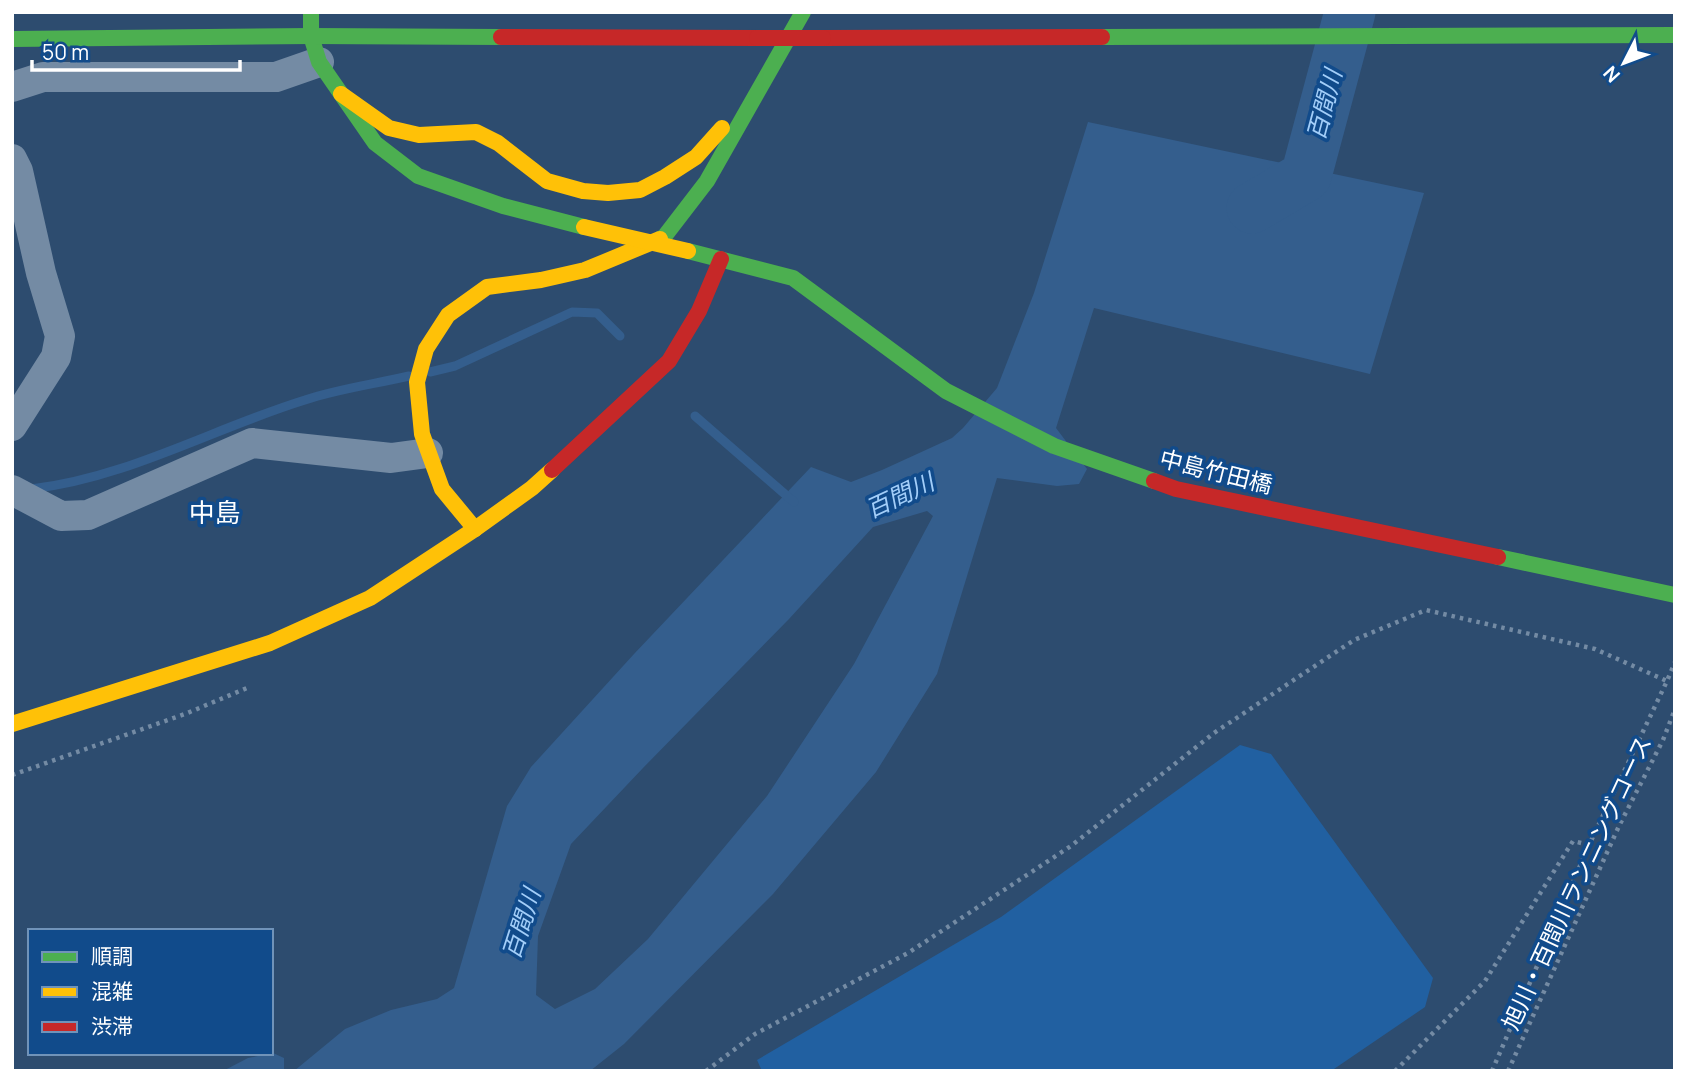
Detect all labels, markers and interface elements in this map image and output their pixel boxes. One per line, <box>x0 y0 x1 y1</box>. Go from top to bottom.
scale bar <box>32 28 240 72</box>
north arrow <box>1589 28 1659 98</box>
text: 50 m <box>42 38 89 66</box>
text: N <box>1597 61 1626 88</box>
water label: 百間川 <box>1298 63 1350 144</box>
street label: 中島竹田橋 <box>1157 442 1276 500</box>
water label: 百間川 <box>860 463 942 525</box>
district label: 中島 <box>189 494 241 530</box>
street label: 旭川・百間川ランニングコース <box>1494 730 1658 1035</box>
water label: 百間川 <box>494 881 548 963</box>
legend <box>28 929 273 1055</box>
text: 順調 <box>91 942 133 970</box>
text: 混雑 <box>91 977 133 1005</box>
text: 渋滞 <box>91 1012 133 1040</box>

